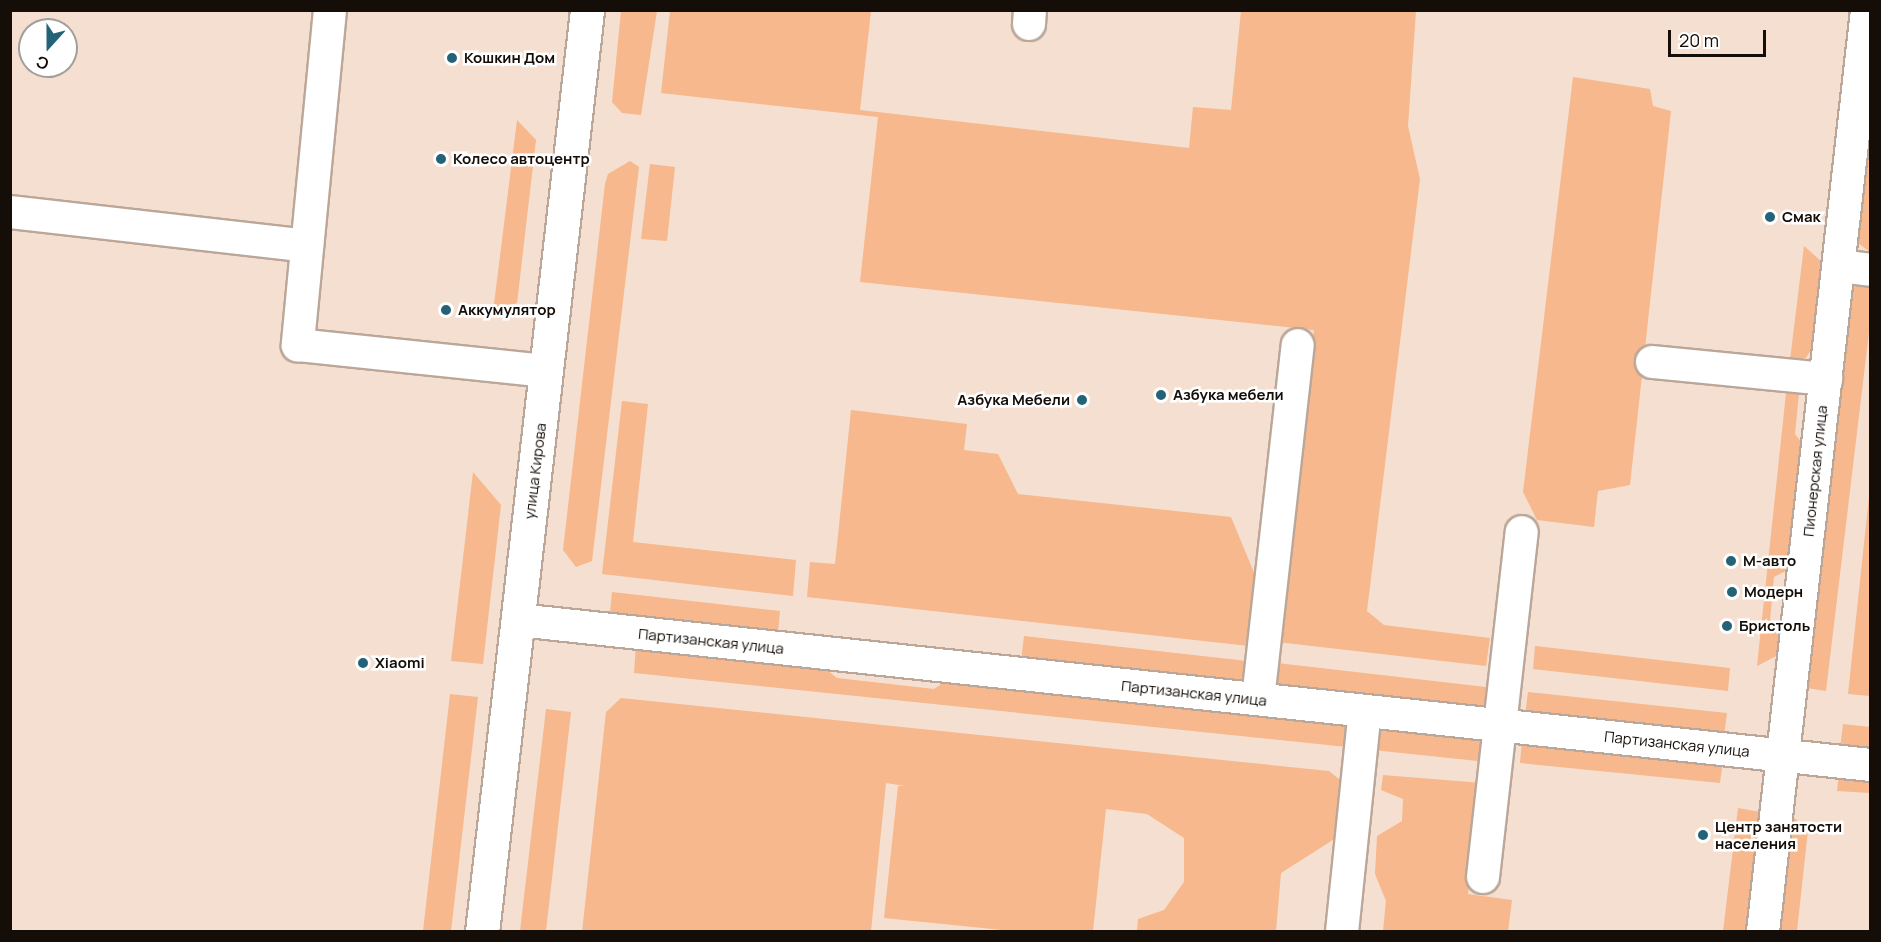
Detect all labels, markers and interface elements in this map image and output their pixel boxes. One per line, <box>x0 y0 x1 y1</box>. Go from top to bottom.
north arrow <box>18 18 78 78</box>
scale bar <box>1671 18 1768 56</box>
text: 20 m <box>1679 28 1719 52</box>
place label: Кошкин Дом <box>464 49 555 67</box>
text: С <box>33 51 52 75</box>
marker: Кошкин Дом <box>445 51 459 65</box>
place label: Колесо автоцентр <box>453 150 590 168</box>
marker: Колесо автоцентр <box>434 152 448 166</box>
place label: Смак <box>1782 208 1821 226</box>
marker: Смак <box>1763 210 1777 224</box>
place label: Аккумулятор <box>458 301 556 319</box>
marker: Аккумулятор <box>439 303 453 317</box>
place label: Азбука мебели <box>1173 386 1284 404</box>
marker: Азбука мебели <box>1154 388 1168 402</box>
place label: Азбука Мебели <box>957 391 1070 409</box>
marker: Азбука Мебели <box>1075 393 1089 407</box>
street label: Пионерская улица <box>1799 404 1831 538</box>
street label: улица Кирова <box>520 422 550 520</box>
place label: М-авто <box>1743 552 1796 570</box>
marker: М-авто <box>1724 554 1738 568</box>
place label: Модерн <box>1744 583 1803 601</box>
marker: Модерн <box>1725 585 1739 599</box>
place label: Бристоль <box>1739 617 1810 635</box>
marker: Бристоль <box>1720 619 1734 633</box>
street label: Партизанская улица <box>637 624 785 658</box>
place label: Xiaomi <box>375 654 425 672</box>
marker: Xiaomi <box>356 656 370 670</box>
street label: Партизанская улица <box>1120 676 1268 710</box>
street label: Партизанская улица <box>1603 727 1751 761</box>
place label: Центр занятости населения <box>1715 817 1842 852</box>
marker: Центр занятости населения <box>1696 828 1710 842</box>

